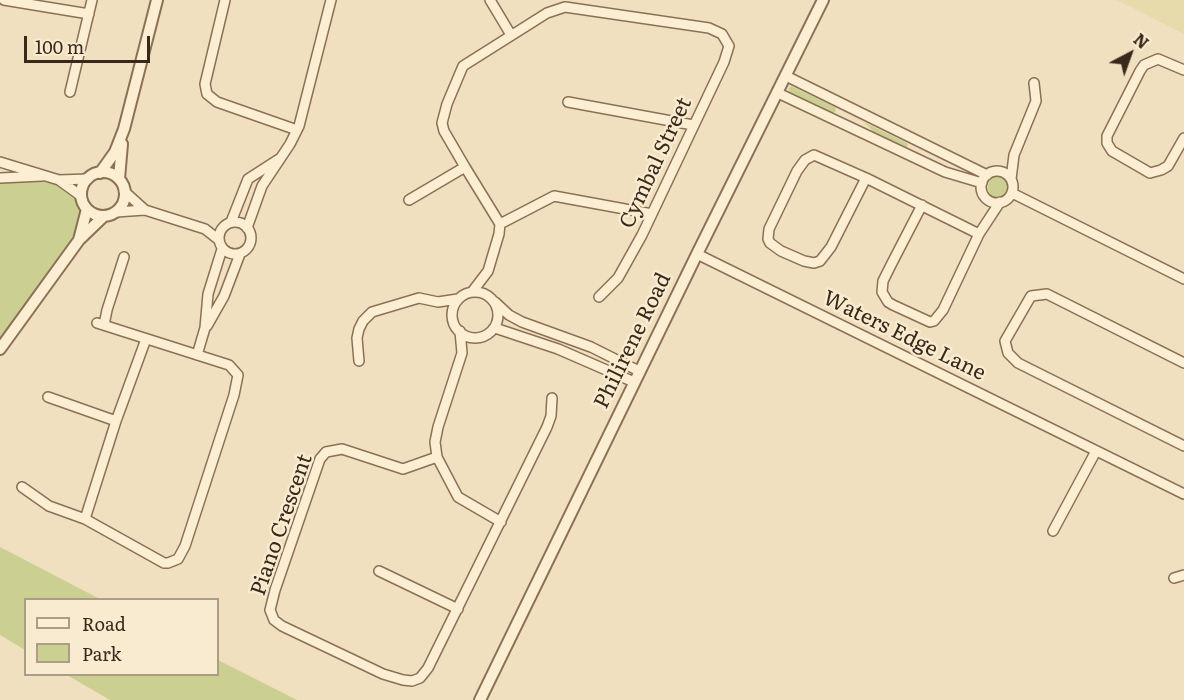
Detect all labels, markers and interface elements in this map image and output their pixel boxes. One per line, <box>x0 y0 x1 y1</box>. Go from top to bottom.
scale bar <box>27 24 153 62</box>
north arrow <box>1100 24 1160 84</box>
text: N <box>1129 27 1155 54</box>
text: 100 m <box>35 33 84 60</box>
street label: Cymbal Street <box>615 94 697 232</box>
street label: Philirene Road <box>589 269 677 413</box>
street label: Waters Edge Lane <box>819 286 989 386</box>
street label: Piano Crescent <box>246 451 318 599</box>
legend <box>24 598 219 676</box>
text: Road <box>82 610 126 637</box>
text: Park <box>82 640 121 667</box>

